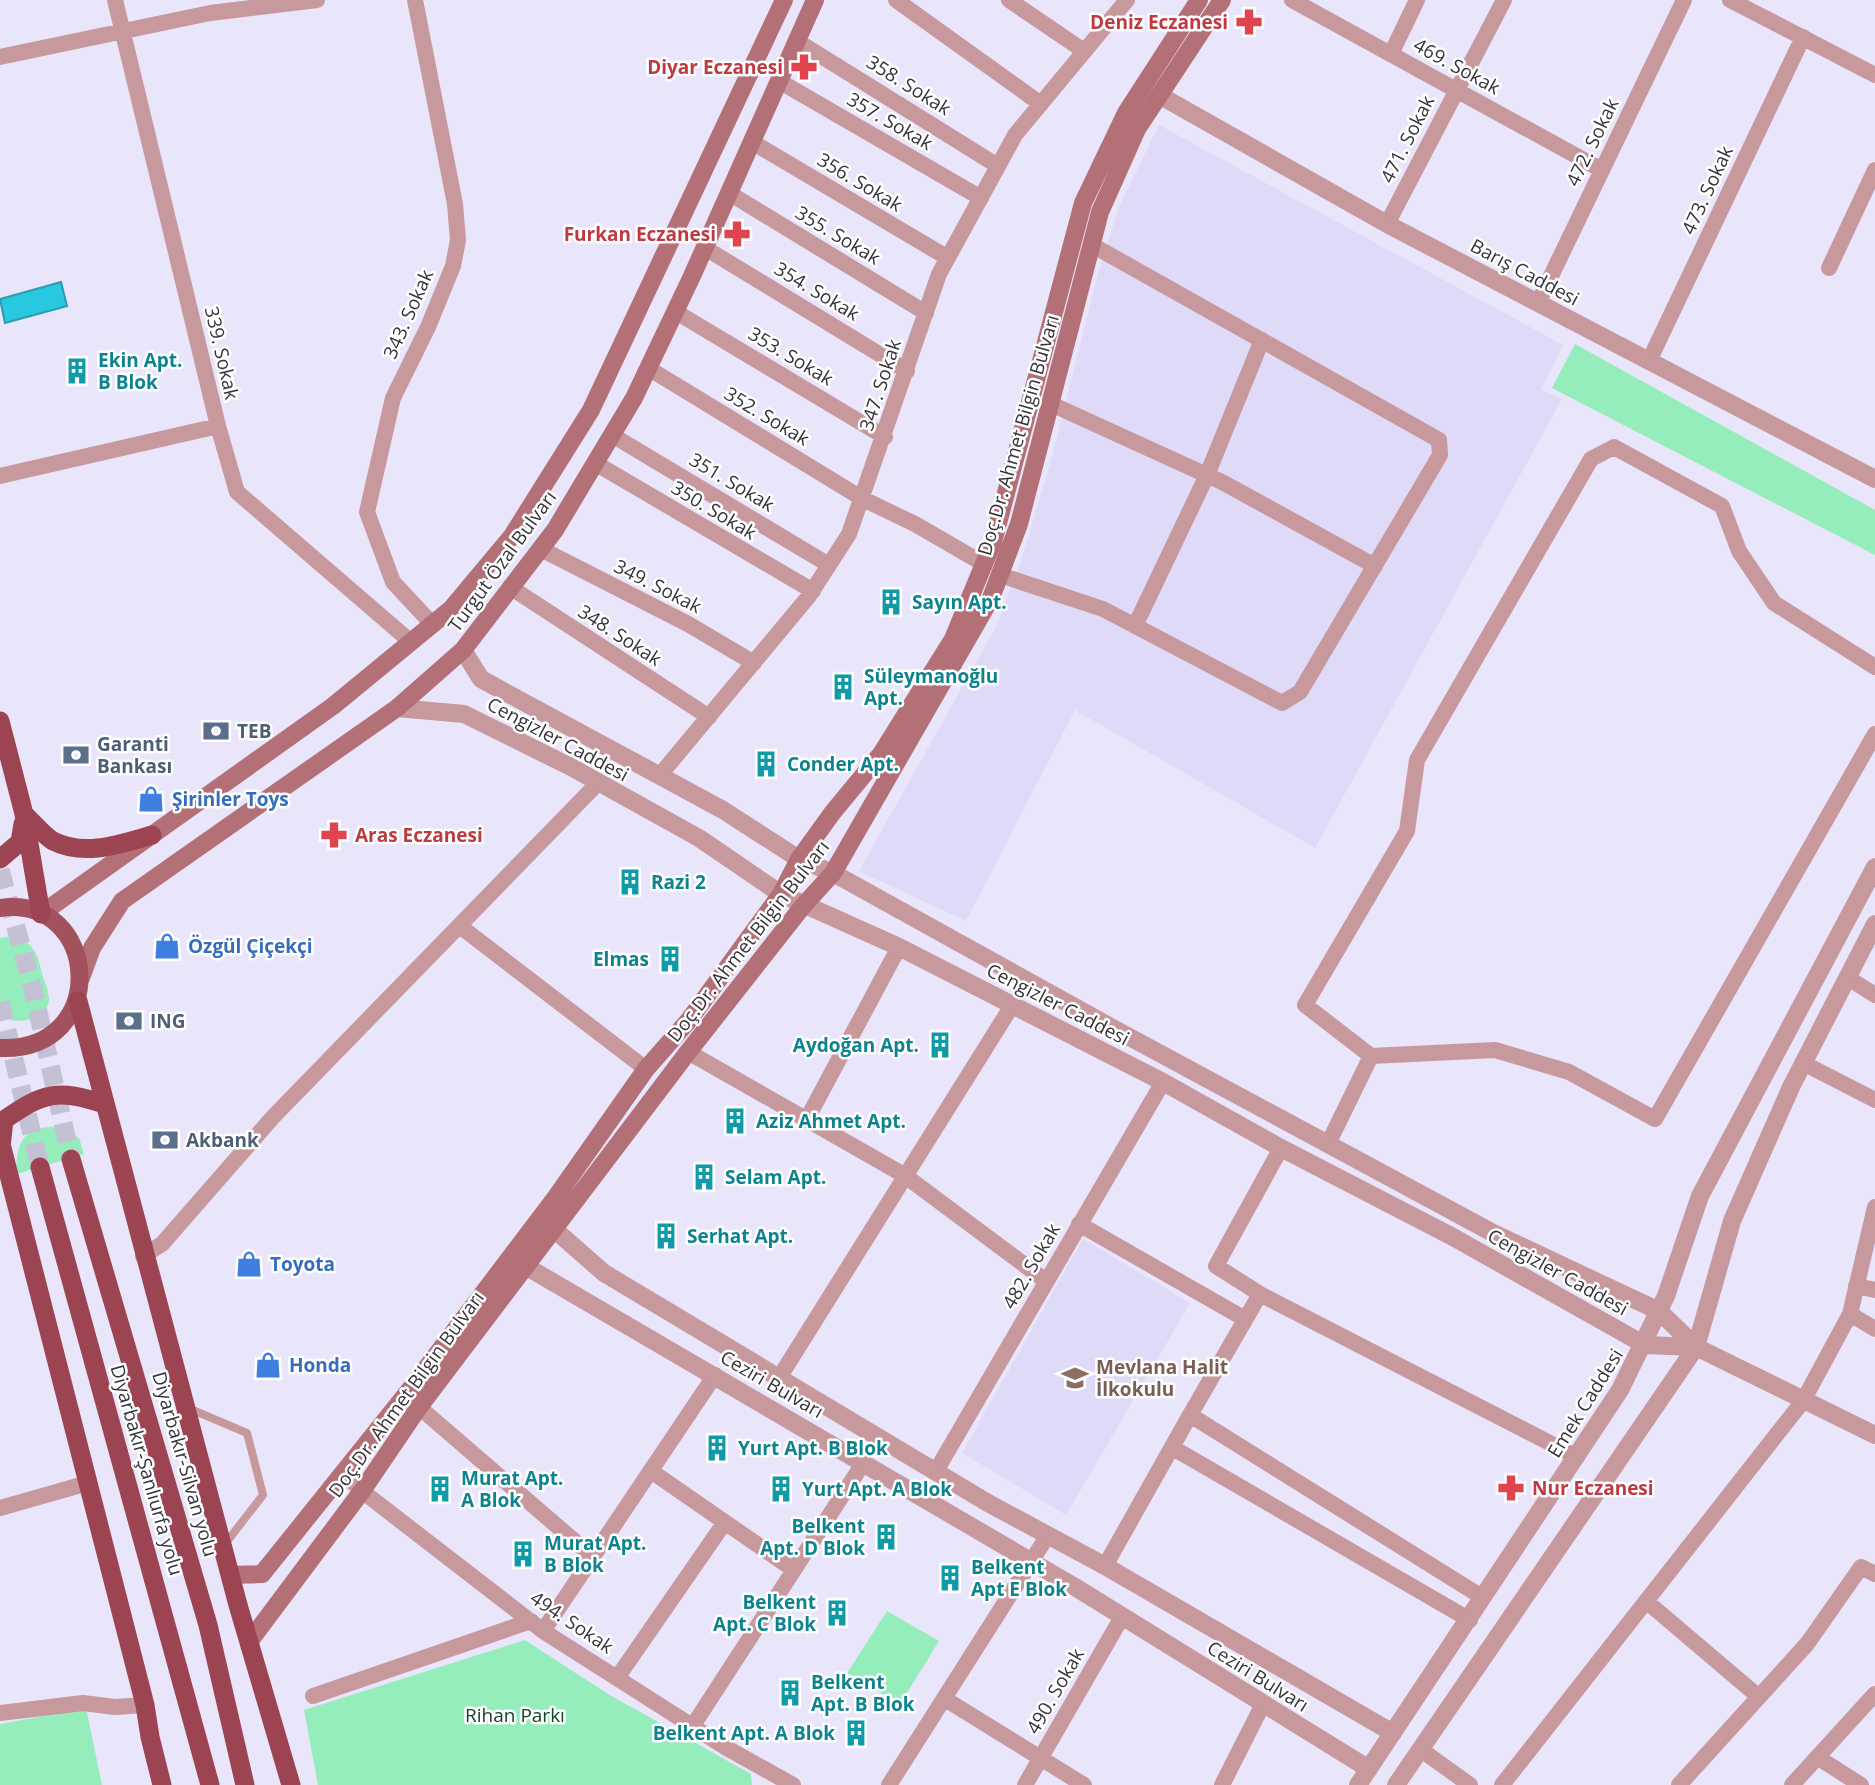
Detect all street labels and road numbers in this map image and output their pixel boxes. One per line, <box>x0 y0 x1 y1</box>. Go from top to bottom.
street label: 469. Sokak <box>1409 32 1505 100</box>
street label: 358. Sokak <box>862 49 956 121</box>
street label: 357. Sokak <box>842 86 938 156</box>
street label: 471. Sokak <box>1374 91 1440 187</box>
street label: 472. Sokak <box>1560 94 1624 190</box>
street label: 473. Sokak <box>1675 141 1739 238</box>
street label: 356. Sokak <box>813 146 907 218</box>
street label: 355. Sokak <box>791 199 885 271</box>
street label: Barış Caddesi <box>1466 232 1584 312</box>
street label: 354. Sokak <box>770 255 864 327</box>
street label: 343. Sokak <box>377 265 439 363</box>
street label: 339. Sokak <box>199 304 245 402</box>
street label: Doç.Dr. Ahmet Bilgin Bulvarı <box>971 312 1065 558</box>
street label: 353. Sokak <box>744 320 838 392</box>
street label: 347. Sokak <box>853 336 907 434</box>
street label: 352. Sokak <box>720 380 814 452</box>
street label: 351. Sokak <box>685 446 779 518</box>
street label: 350. Sokak <box>667 474 761 546</box>
street label: Turgut Özal Bulvarı <box>442 485 562 637</box>
street label: 349. Sokak <box>610 553 706 619</box>
street label: 348. Sokak <box>573 598 667 672</box>
street label: Cengizler Caddesi <box>483 691 633 787</box>
street label: Doç.Dr. Ahmet Bilgin Bulvarı <box>661 835 835 1047</box>
street label: Cengizler Caddesi <box>982 957 1134 1051</box>
street label: 482. Sokak <box>996 1218 1066 1314</box>
street label: Cengizler Caddesi <box>1483 1223 1633 1321</box>
street label: Doç.Dr. Ahmet Bilgin Bulvarı <box>322 1286 490 1502</box>
street label: Ceziri Bulvarı <box>716 1344 828 1424</box>
street label: Emek Caddesi <box>1541 1344 1629 1462</box>
street label: Diyarbakır-Şanlıurfa yolu <box>104 1362 190 1578</box>
street label: Diyarbakır-Silvan yolu <box>146 1368 224 1560</box>
street label: 494. Sokak <box>525 1585 619 1659</box>
street label: Ceziri Bulvarı <box>1202 1634 1314 1718</box>
street label: 490. Sokak <box>1020 1643 1090 1739</box>

